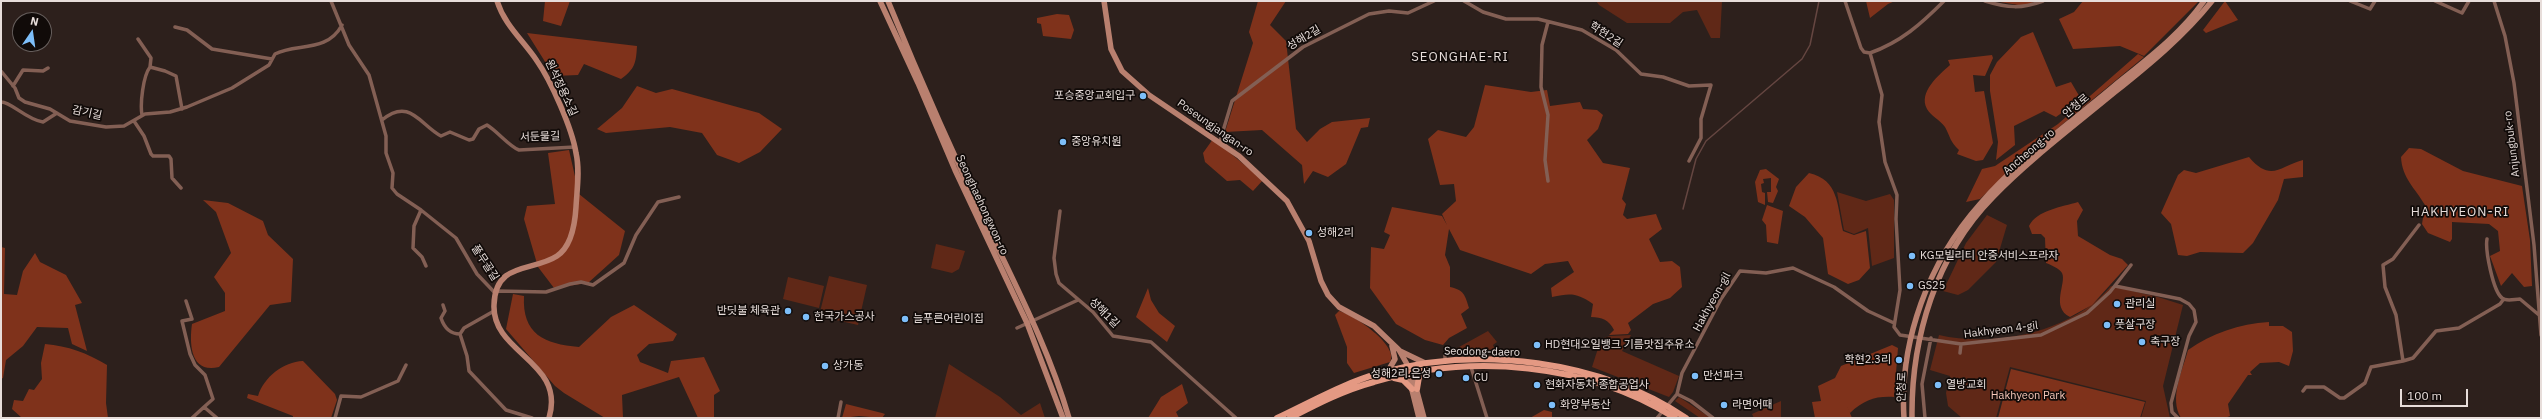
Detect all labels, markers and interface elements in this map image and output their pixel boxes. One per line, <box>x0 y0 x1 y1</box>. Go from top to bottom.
north arrow <box>12 12 52 52</box>
text: N <box>29 14 40 29</box>
street label: 학현2길 <box>1587 19 1625 51</box>
street label: 성해2길 <box>1285 23 1323 53</box>
district label: SEONGHAE-RI <box>1411 49 1509 65</box>
street label: 원석정용소길 <box>542 58 580 118</box>
place label: 포승중앙교회입구 <box>1054 89 1135 103</box>
marker: 포승중앙교회입구 <box>1138 91 1148 101</box>
street label: 안청로 <box>2060 91 2092 121</box>
street label: Poseungjangan-ro <box>1174 97 1256 159</box>
street label: 감기길 <box>71 103 103 123</box>
street label: Anjungbuk-ro <box>2501 110 2523 178</box>
street label: Ancheong-ro <box>2001 126 2057 178</box>
street label: 서둔물길 <box>520 130 560 144</box>
place label: 중앙유치원 <box>1071 135 1122 149</box>
marker: 중앙유치원 <box>1058 137 1068 147</box>
street label: Seonghaehongwon-ro <box>953 153 1011 257</box>
district label: HAKHYEON-RI <box>2411 204 2509 220</box>
place label: 성해2리 <box>1317 226 1354 240</box>
marker: 성해2리 <box>1304 228 1314 238</box>
street label: 풀무골길 <box>468 242 502 284</box>
place label: KG모빌리티 안중서비스프라자 <box>1920 249 2058 263</box>
marker: KG모빌리티 안중서비스프라자 <box>1907 251 1917 261</box>
street label: Hakhyeon-gil <box>1690 270 1734 334</box>
place label: GS25 <box>1918 279 1945 293</box>
marker: GS25 <box>1905 281 1915 291</box>
street label: 성해1길 <box>1086 295 1122 331</box>
place label: 관리실 <box>2125 297 2155 311</box>
marker: 관리실 <box>2112 299 2122 309</box>
place label: 반딧불 체육관 <box>717 304 780 318</box>
marker: 반딧불 체육관 <box>783 306 793 316</box>
place label: 한국가스공사 <box>814 310 875 324</box>
marker: 한국가스공사 <box>801 312 811 322</box>
place label: 늘푸른어린이집 <box>913 312 984 326</box>
marker: 늘푸른어린이집 <box>900 314 910 324</box>
place label: 풋살구장 <box>2115 318 2155 332</box>
street label: Hakhyeon 4-gil <box>1963 319 2039 341</box>
marker: 풋살구장 <box>2102 320 2112 330</box>
place label: 축구장 <box>2150 335 2180 349</box>
marker: 축구장 <box>2137 337 2147 347</box>
place label: HD현대오일뱅크 기름맛집주유소 <box>1545 338 1694 352</box>
marker: HD현대오일뱅크 기름맛집주유소 <box>1532 340 1542 350</box>
street label: Seodong-daero <box>1444 345 1520 359</box>
place label: 학현2.3리 <box>1844 353 1891 367</box>
marker: 학현2.3리 <box>1894 355 1904 365</box>
place label: 상가동 <box>833 359 863 373</box>
marker: 상가동 <box>820 361 830 371</box>
place label: 성해2리.은성 <box>1371 367 1431 381</box>
marker: 성해2리.은성 <box>1434 369 1444 379</box>
place label: 만선파크 <box>1703 369 1743 383</box>
place label: CU <box>1474 371 1488 385</box>
marker: 만선파크 <box>1690 371 1700 381</box>
street label: 안청로 <box>1895 372 1909 402</box>
marker: CU <box>1461 373 1471 383</box>
place label: 현화자동차 종합공업사 <box>1545 378 1649 392</box>
place label: 열방교회 <box>1946 378 1986 392</box>
marker: 현화자동차 종합공업사 <box>1532 380 1542 390</box>
marker: 열방교회 <box>1933 380 1943 390</box>
scale bar <box>2402 381 2470 407</box>
text: 100 m <box>2407 388 2442 403</box>
park label: Hakhyeon Park <box>1991 389 2065 403</box>
place label: 화양부동산 <box>1560 398 1611 412</box>
place label: 라면어때 <box>1732 398 1772 412</box>
marker: 화양부동산 <box>1547 400 1557 410</box>
marker: 라면어때 <box>1719 400 1729 410</box>

